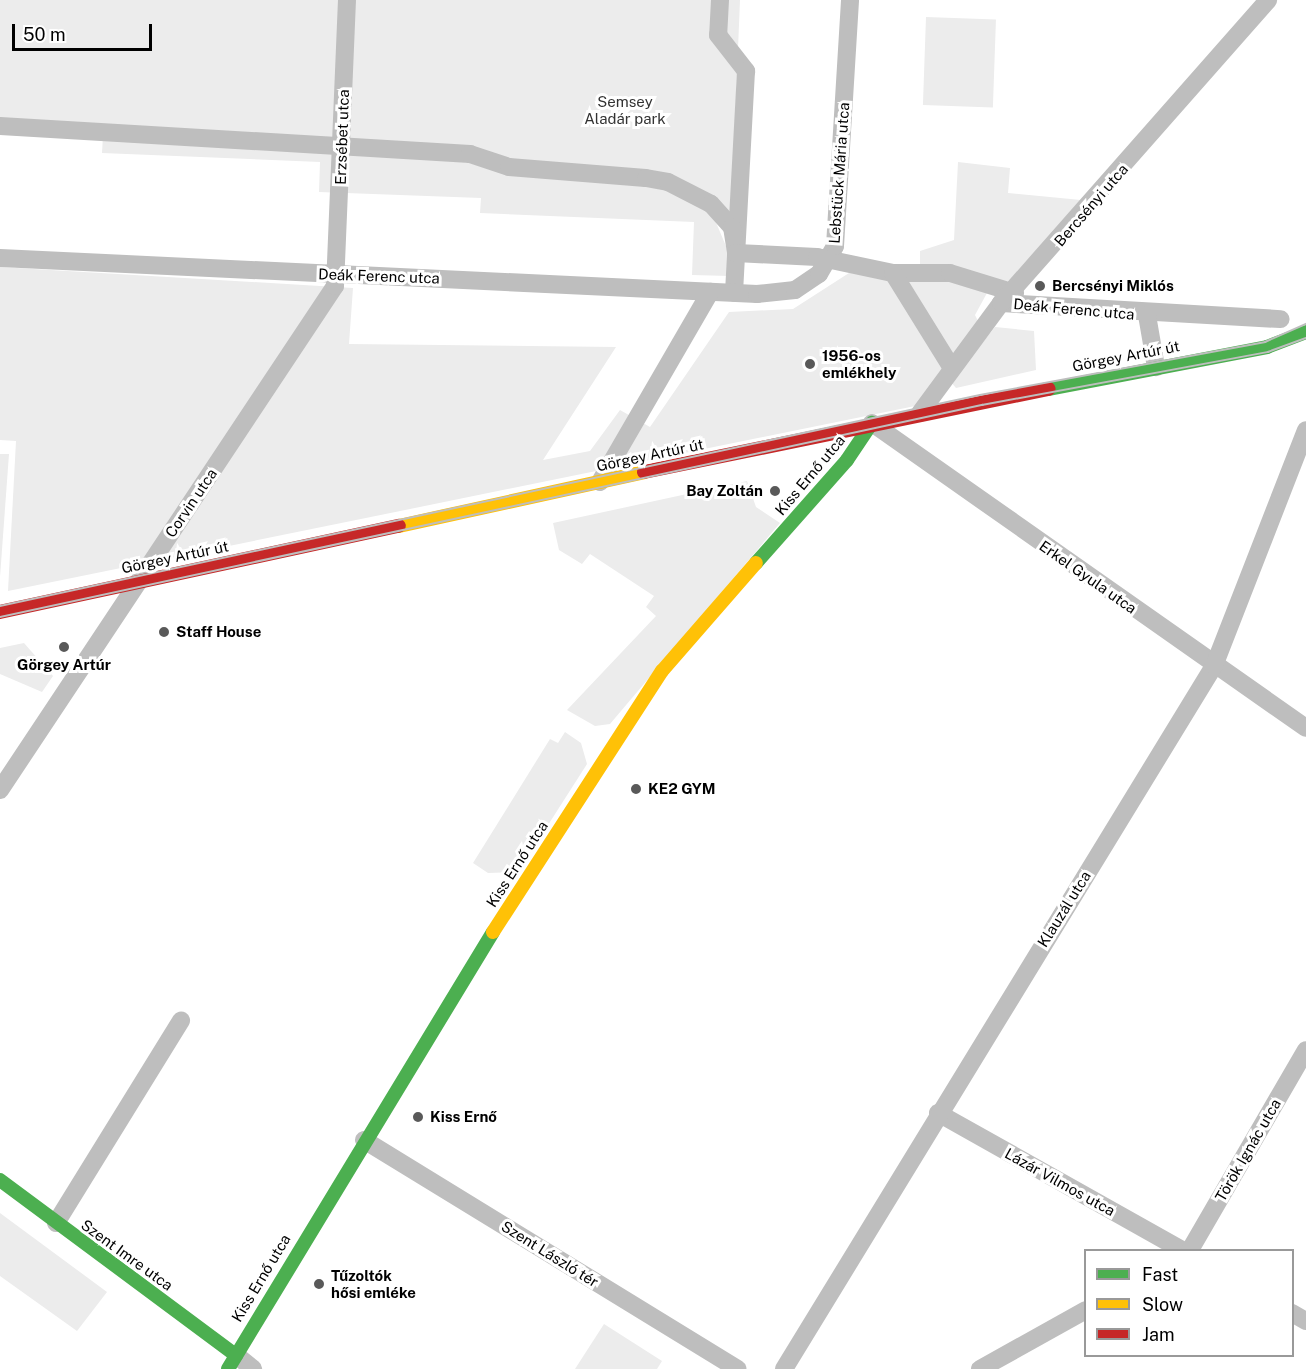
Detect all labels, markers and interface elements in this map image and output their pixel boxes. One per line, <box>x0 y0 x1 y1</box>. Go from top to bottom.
scale bar <box>15 12 154 50</box>
text: 50 m <box>23 24 66 45</box>
street label: Erzsébet utca <box>331 89 353 185</box>
park label: Semsey Aladár park <box>584 92 666 127</box>
street label: Lebstück Mária utca <box>825 102 853 244</box>
street label: Bercsényi utca <box>1050 160 1132 250</box>
street label: Deák Ferenc utca <box>318 265 440 287</box>
place label: Bercsényi Miklós <box>1052 277 1174 295</box>
marker: Bercsényi Miklós <box>1033 279 1047 293</box>
street label: Deák Ferenc utca <box>1013 295 1135 323</box>
street label: Görgey Artúr út <box>1071 337 1181 375</box>
place label: 1956-os emlékhely <box>822 346 896 381</box>
marker: 1956-os emlékhely <box>803 357 817 371</box>
street label: Kiss Ernő utca <box>771 431 849 519</box>
street label: Görgey Artúr út <box>595 435 705 475</box>
street label: Corvin utca <box>161 465 221 541</box>
place label: Bay Zoltán <box>686 482 763 500</box>
marker: Bay Zoltán <box>768 484 782 498</box>
street label: Görgey Artúr út <box>120 537 230 577</box>
street label: Erkel Gyula utca <box>1036 537 1140 617</box>
place label: Staff House <box>176 623 261 641</box>
marker: Staff House <box>157 625 171 639</box>
marker: Görgey Artúr <box>57 640 71 654</box>
place label: Görgey Artúr <box>17 656 111 674</box>
place label: KE2 GYM <box>648 780 716 798</box>
marker: KE2 GYM <box>629 782 643 796</box>
street label: Kiss Ernő utca <box>482 818 552 910</box>
street label: Klauzál utca <box>1034 868 1094 950</box>
street label: Török Ignác utca <box>1211 1095 1285 1205</box>
place label: Kiss Ernő <box>430 1108 497 1126</box>
marker: Kiss Ernő <box>411 1110 425 1124</box>
street label: Lázár Vilmos utca <box>1002 1144 1118 1220</box>
street label: Szent Imre utca <box>78 1216 176 1294</box>
street label: Szent László tér <box>498 1217 602 1291</box>
street label: Kiss Ernő utca <box>228 1231 294 1325</box>
legend <box>1084 1249 1294 1357</box>
text: Fast <box>1142 1264 1178 1285</box>
place label: Tűzoltók hősi emléke <box>331 1266 416 1301</box>
marker: Tűzoltók hősi emléke <box>312 1277 326 1291</box>
text: Slow <box>1142 1294 1183 1315</box>
text: Jam <box>1142 1324 1175 1345</box>

